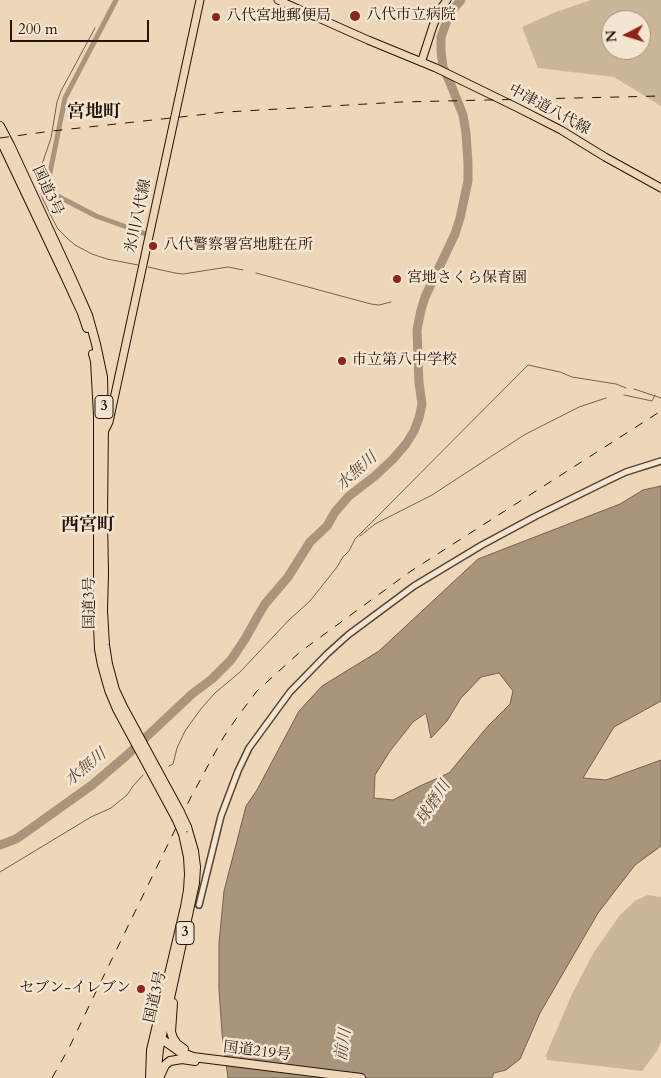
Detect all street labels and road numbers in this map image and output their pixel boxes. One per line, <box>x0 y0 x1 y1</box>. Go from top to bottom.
street label: 中津道八代線 <box>505 81 593 139</box>
street label: 国道3号 <box>28 163 66 219</box>
street label: 氷川八代線 <box>122 177 156 255</box>
road number: 3 <box>95 396 113 418</box>
street label: 国道3号 <box>82 577 100 629</box>
road number: 3 <box>176 921 194 944</box>
street label: 国道3号 <box>141 969 171 1025</box>
street label: 国道219号 <box>222 1039 292 1065</box>

